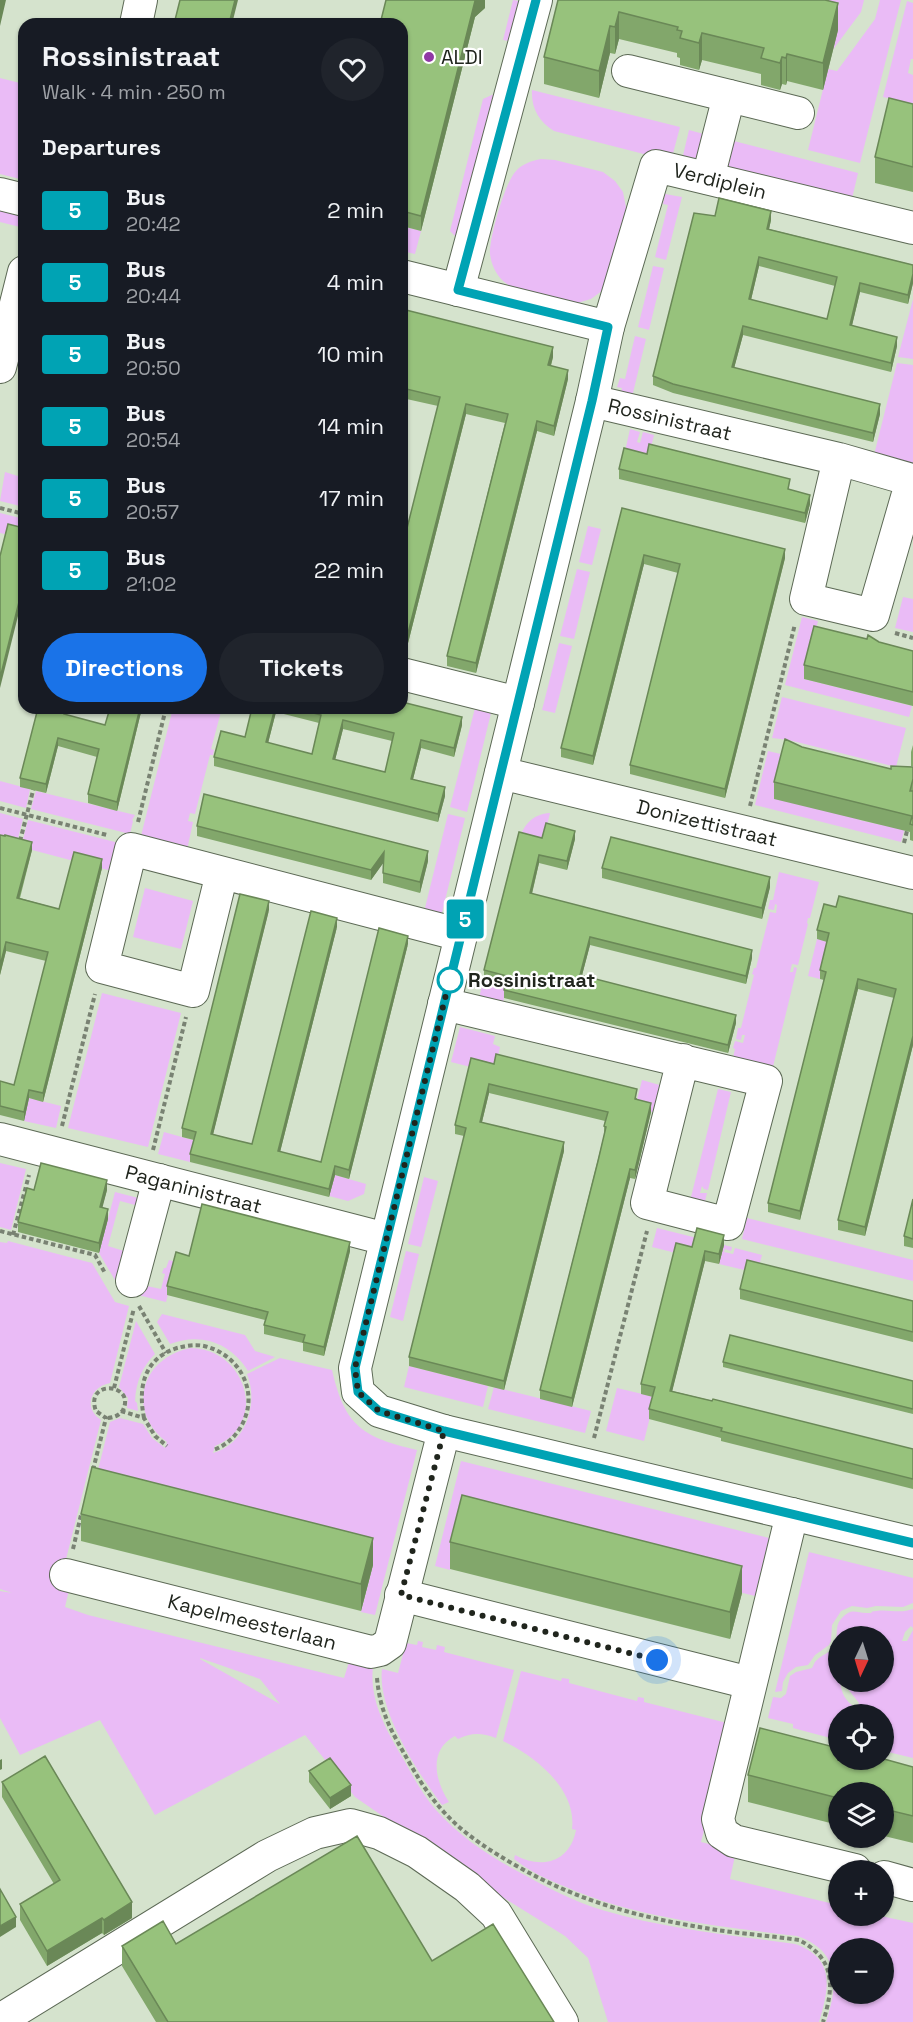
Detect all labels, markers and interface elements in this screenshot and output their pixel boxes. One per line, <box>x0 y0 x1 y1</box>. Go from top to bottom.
text: Rossinistraat <box>42 38 220 74</box>
button: heart <box>321 38 384 101</box>
place label: ALDI <box>441 44 483 70</box>
marker: ALDI <box>422 50 436 64</box>
text: Walk · 4 min · 250 m <box>42 79 226 105</box>
text: Departures <box>42 133 161 161</box>
street label: Verdiplein <box>671 157 769 205</box>
text: Bus <box>126 183 166 211</box>
text: 2 min <box>327 196 384 224</box>
text: 5 <box>69 197 81 224</box>
text: 20:42 <box>126 211 181 237</box>
text: Bus <box>126 255 166 283</box>
text: 4 min <box>327 268 384 296</box>
text: 5 <box>69 269 81 296</box>
text: 20:44 <box>126 283 181 309</box>
text: Bus <box>126 327 166 355</box>
text: 10 min <box>317 340 384 368</box>
text: 5 <box>69 341 81 368</box>
text: 20:50 <box>126 355 181 381</box>
street label: Rossinistraat <box>605 392 734 446</box>
text: Bus <box>126 399 166 427</box>
text: 14 min <box>318 412 384 440</box>
text: 5 <box>69 413 81 440</box>
text: 20:54 <box>126 427 180 453</box>
text: Bus <box>126 471 166 499</box>
text: 17 min <box>319 484 384 512</box>
text: 5 <box>69 485 81 512</box>
text: 20:57 <box>126 499 179 525</box>
text: Bus <box>126 543 166 571</box>
text: 22 min <box>314 556 384 584</box>
text: 5 <box>69 557 81 584</box>
text: 21:02 <box>126 571 176 597</box>
button: Directions <box>42 633 207 702</box>
button: Tickets <box>219 633 384 702</box>
street label: Donizettistraat <box>634 793 780 853</box>
line badge: 5 <box>446 900 484 938</box>
text: 5 <box>459 906 471 933</box>
marker: Rossinistraat <box>437 967 463 993</box>
place label: Rossinistraat <box>468 967 595 993</box>
street label: Paganinistraat <box>123 1159 265 1219</box>
street label: Kapelmeesterlaan <box>165 1588 339 1656</box>
north arrow <box>828 1626 894 1692</box>
map controls <box>828 1626 894 2004</box>
your location <box>642 1645 672 1675</box>
button: locate <box>828 1704 894 1770</box>
button: layers <box>828 1782 894 1848</box>
button: + <box>828 1860 894 1926</box>
button: − <box>828 1938 894 2004</box>

